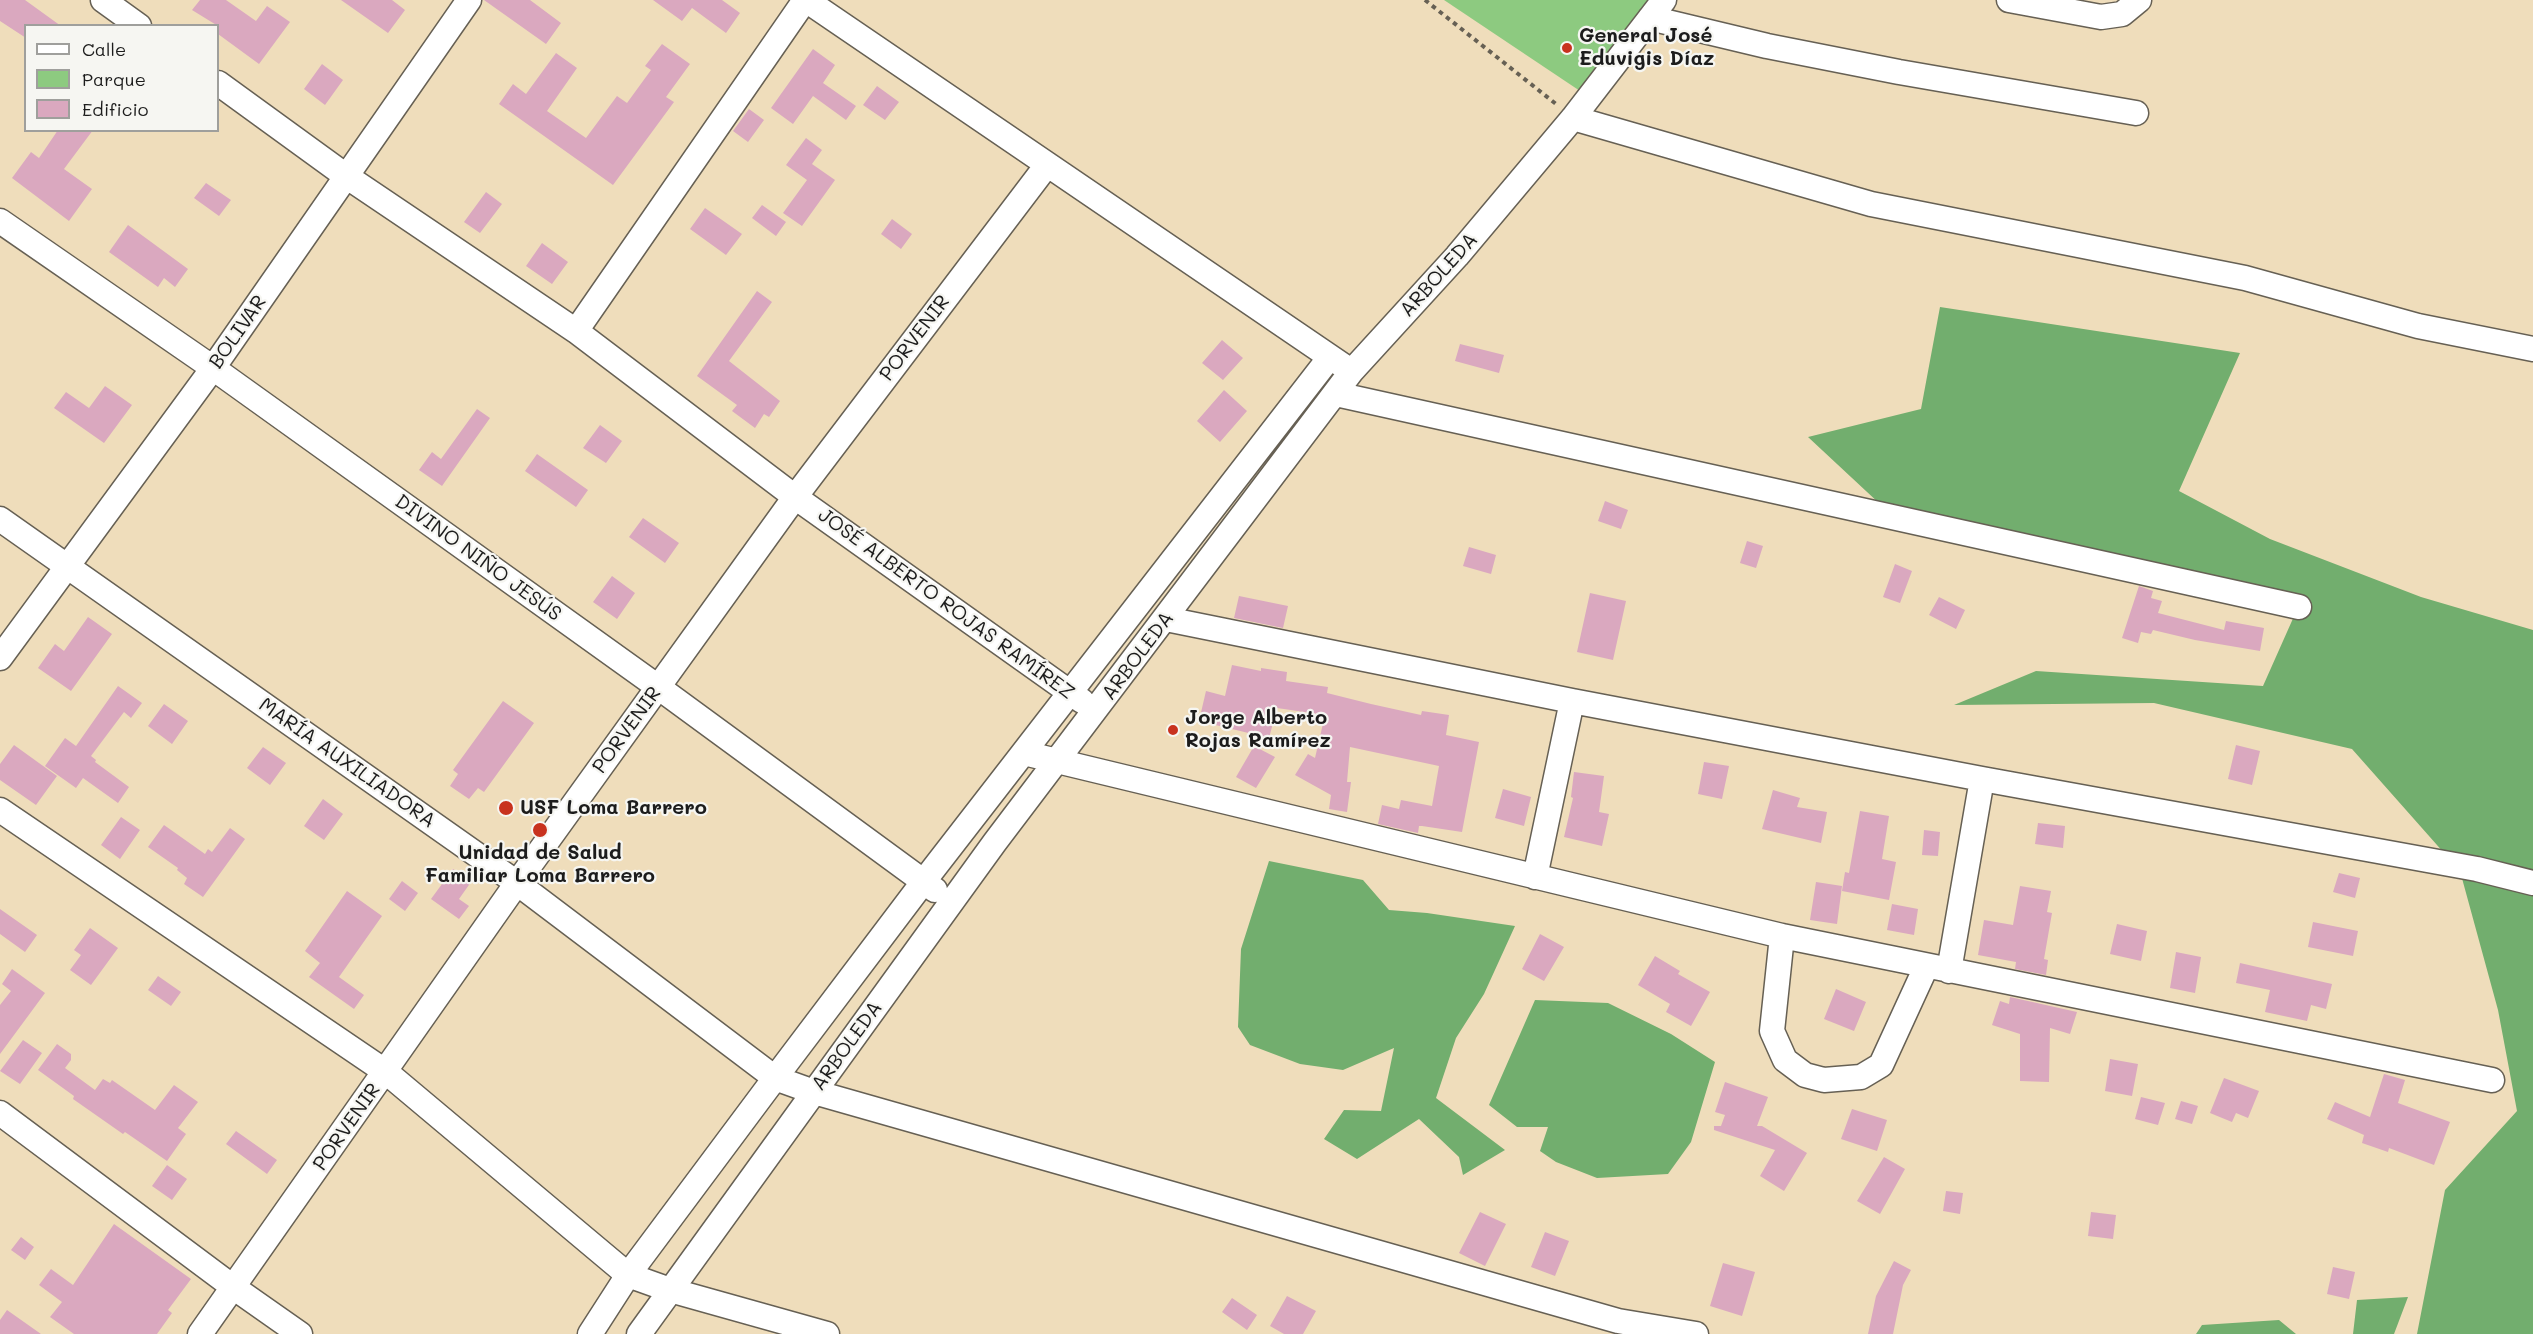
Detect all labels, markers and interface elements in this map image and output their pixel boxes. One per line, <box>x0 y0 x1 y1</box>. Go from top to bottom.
legend <box>24 24 219 132</box>
place label: General José Eduvigis Díaz <box>1579 24 1714 71</box>
text: Calle <box>82 37 126 61</box>
marker: General José Eduvigis Díaz <box>1560 41 1574 55</box>
text: Parque <box>82 67 146 91</box>
text: Edificio <box>82 97 149 121</box>
street label: ARBOLEDA <box>1395 228 1483 322</box>
street label: PORVENIR <box>875 290 955 386</box>
street label: BOLIVAR <box>204 291 272 373</box>
street label: DIVINO NIÑO JESÚS <box>390 490 566 626</box>
street label: JOSÉ ALBERTO ROJAS RAMÍREZ <box>813 503 1079 705</box>
street label: ARBOLEDA <box>1097 607 1179 705</box>
street label: PORVENIR <box>587 682 667 778</box>
street label: MARÍA AUXILIADORA <box>254 693 440 833</box>
place label: Jorge Alberto Rojas Ramírez <box>1185 706 1331 753</box>
marker: Jorge Alberto Rojas Ramírez <box>1166 723 1180 737</box>
place label: USF Loma Barrero <box>520 796 707 820</box>
marker: USF Loma Barrero <box>497 799 515 817</box>
marker: Unidad de Salud Familiar Loma Barrero <box>531 821 549 839</box>
place label: Unidad de Salud Familiar Loma Barrero <box>425 841 655 888</box>
street label: ARBOLEDA <box>807 997 887 1095</box>
street label: PORVENIR <box>308 1079 386 1175</box>

